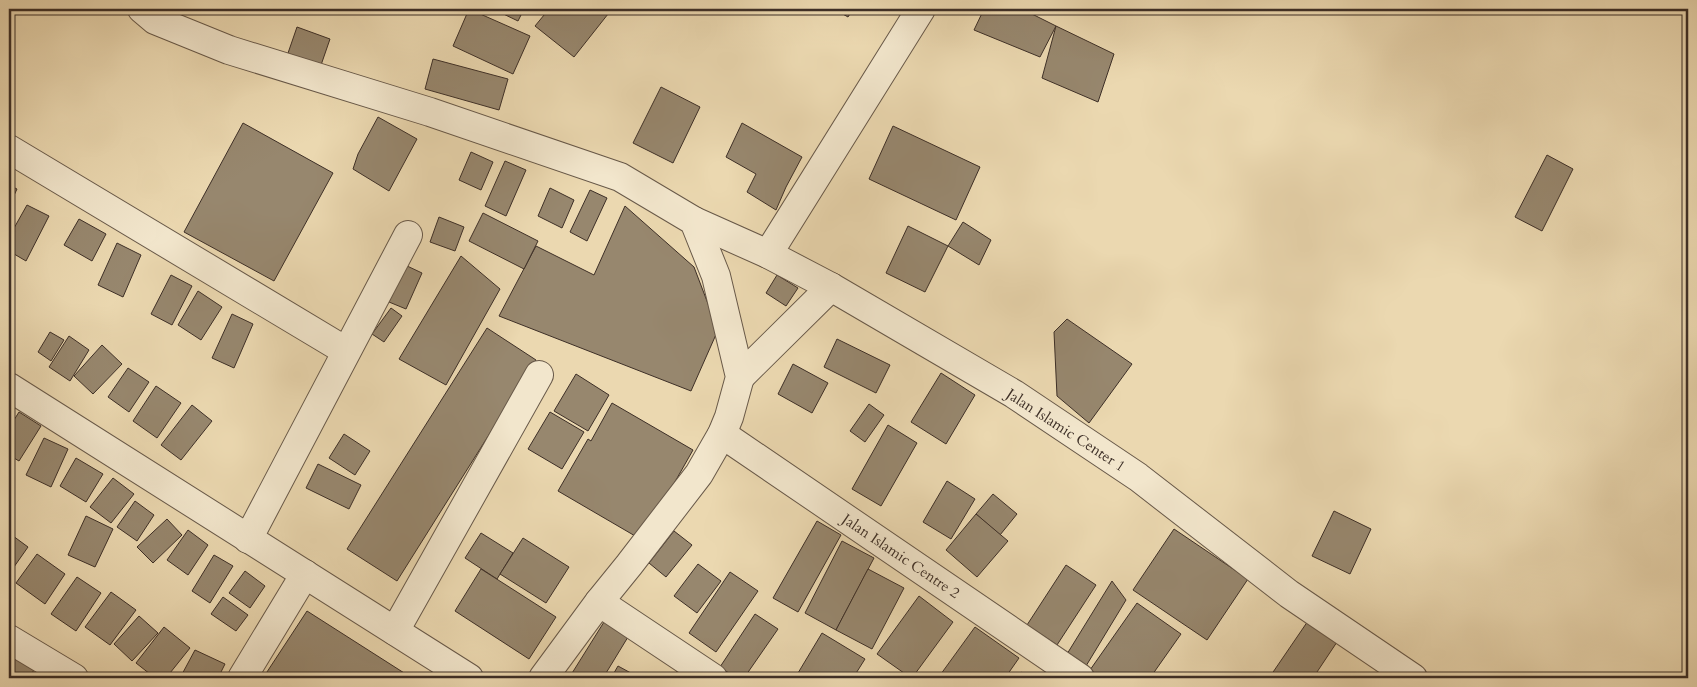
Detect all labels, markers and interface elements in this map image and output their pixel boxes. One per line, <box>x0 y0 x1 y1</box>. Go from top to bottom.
street label: Jalan Islamic Center 1 <box>1001 383 1129 476</box>
street label: Jalan Islamic Centre 2 <box>836 508 964 603</box>

